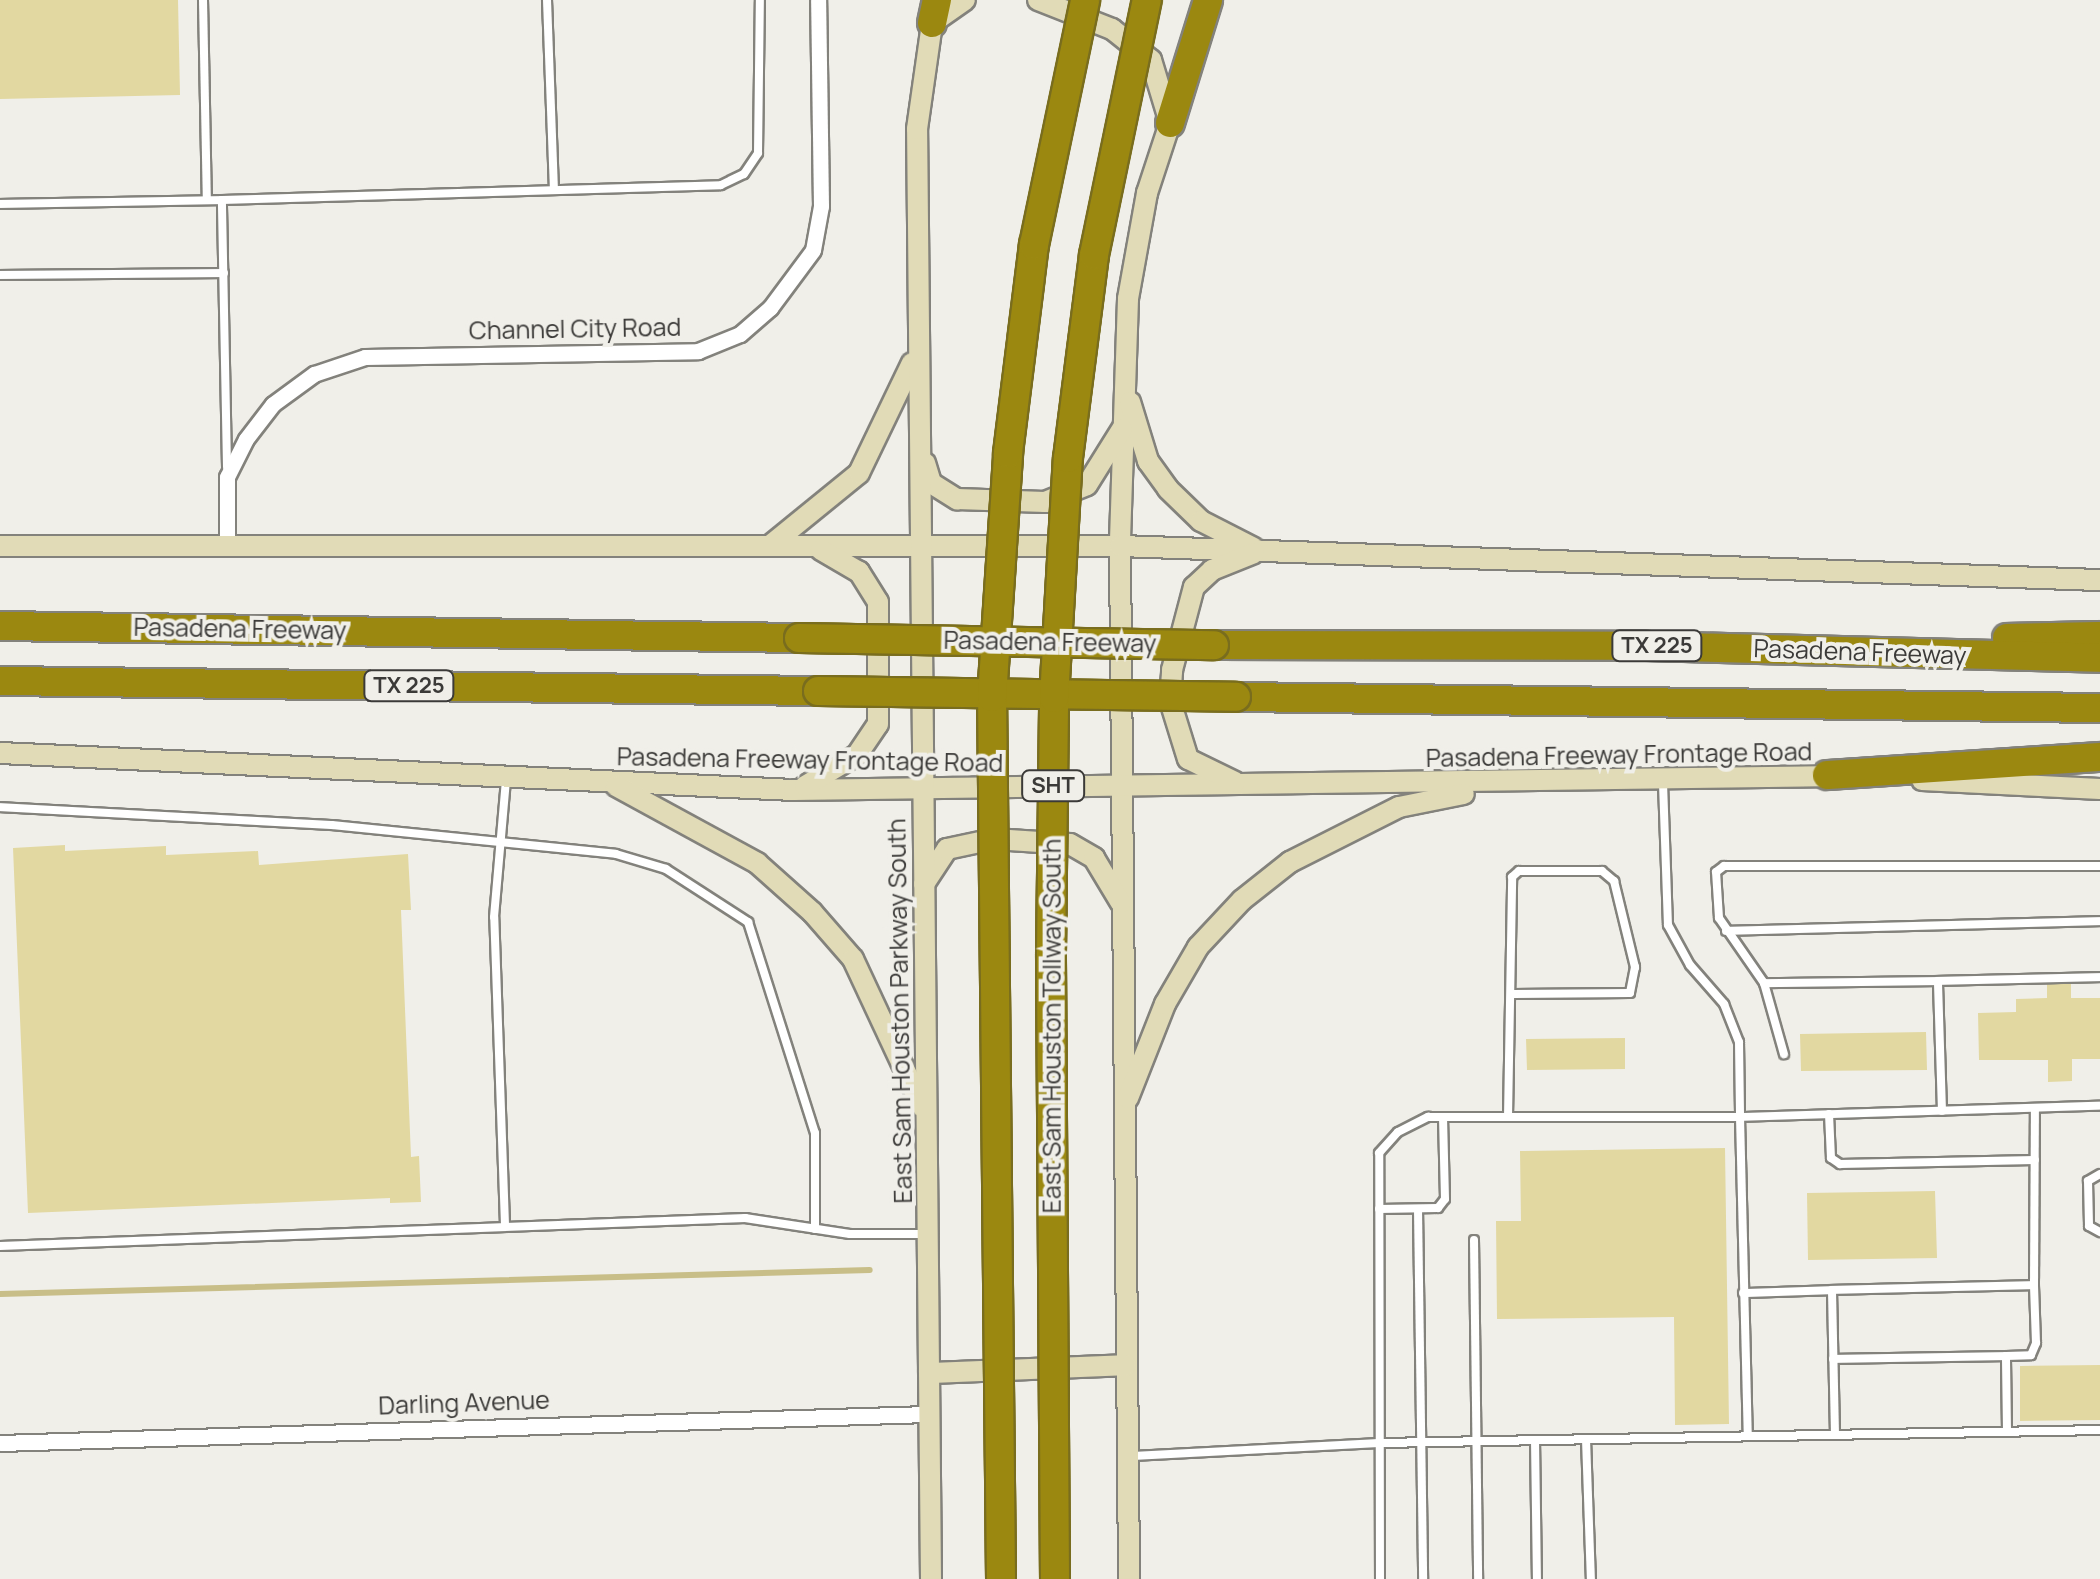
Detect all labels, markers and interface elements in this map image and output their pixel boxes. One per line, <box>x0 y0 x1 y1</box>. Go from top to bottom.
street label: Channel City Road <box>469 312 681 346</box>
street label: Pasadena Freeway <box>133 612 347 646</box>
street label: Pasadena Freeway <box>943 625 1157 659</box>
road number: TX 225 <box>1610 629 1704 663</box>
street label: Pasadena Freeway <box>1753 633 1967 671</box>
road number: TX 225 <box>362 669 456 703</box>
street label: Pasadena Freeway Frontage Road <box>1425 737 1813 773</box>
street label: Pasadena Freeway Frontage Road <box>616 742 1004 778</box>
road number: SHT <box>1020 769 1086 803</box>
street label: East Sam Houston Parkway South <box>882 818 918 1204</box>
street label: East Sam Houston Tollway South <box>1037 839 1067 1213</box>
street label: Darling Avenue <box>378 1385 550 1421</box>

